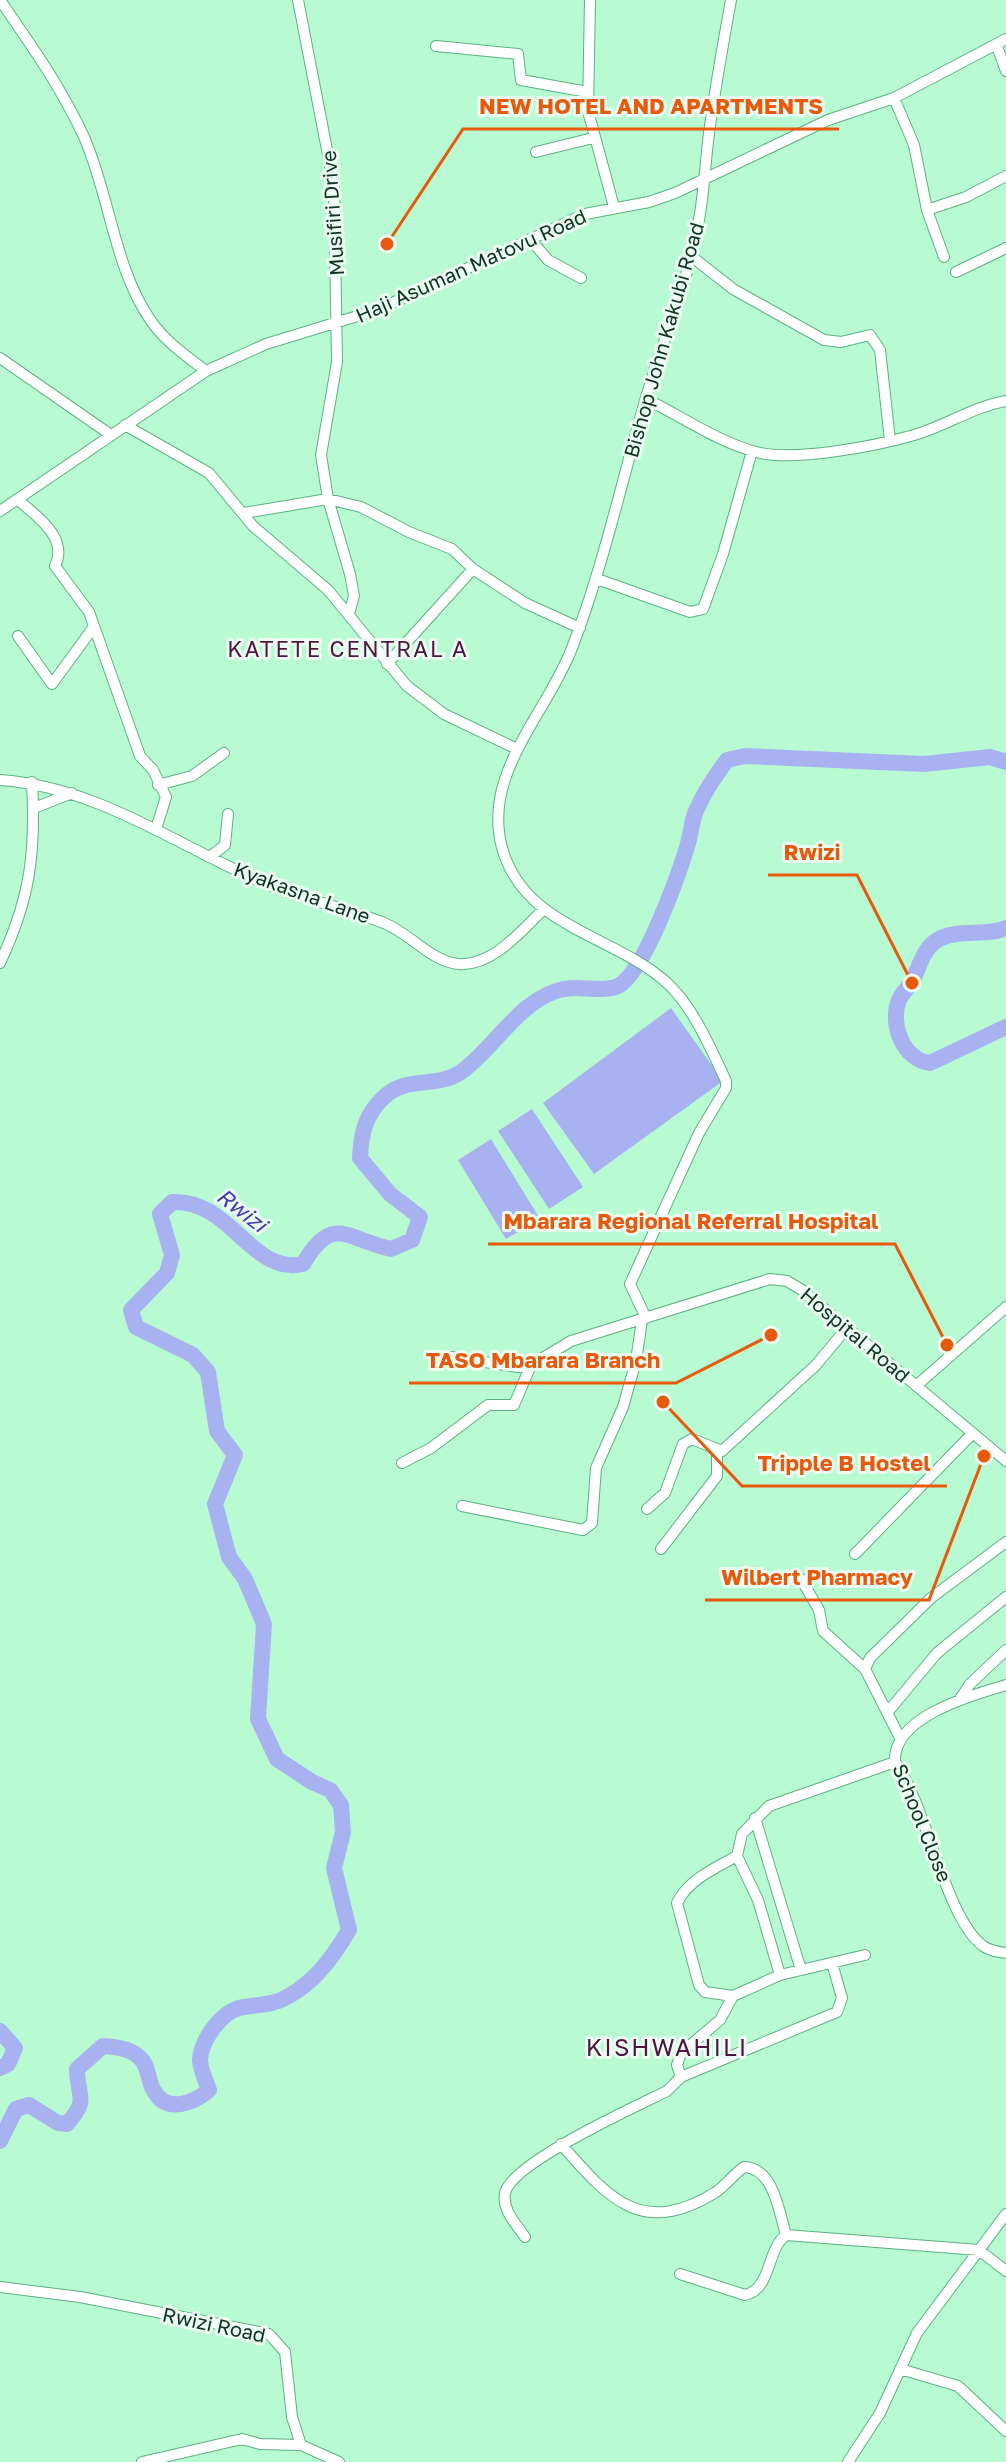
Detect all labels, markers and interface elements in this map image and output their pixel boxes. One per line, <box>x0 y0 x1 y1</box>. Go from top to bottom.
callout: NEW HOTEL AND APARTMENTS <box>463 83 839 129</box>
text: NEW HOTEL AND APARTMENTS <box>479 92 823 119</box>
street label: Musifiri Drive <box>316 150 348 277</box>
street label: Haji Asuman Matovu Road <box>352 203 590 327</box>
street label: Bishop John Kakubi Road <box>618 219 708 460</box>
district label: KATETE CENTRAL A <box>227 635 469 662</box>
callout: Rwizi <box>768 829 857 875</box>
text: Rwizi <box>784 838 840 865</box>
street label: Kyakasna Lane <box>231 856 374 928</box>
water label: Rwizi <box>212 1182 275 1239</box>
callout: Mbarara Regional Referral Hospital <box>488 1198 895 1244</box>
text: Mbarara Regional Referral Hospital <box>504 1207 878 1234</box>
street label: Hospital Road <box>796 1282 915 1387</box>
callout: TASO Mbarara Branch <box>409 1337 676 1383</box>
text: TASO Mbarara Branch <box>426 1346 660 1373</box>
callout: Tripple B Hostel <box>742 1440 947 1486</box>
text: Tripple B Hostel <box>757 1449 931 1476</box>
callout: Wilbert Pharmacy <box>705 1554 929 1600</box>
text: Wilbert Pharmacy <box>721 1563 913 1590</box>
street label: School Close <box>888 1760 958 1885</box>
district label: KISHWAHILI <box>586 2032 748 2061</box>
street label: Rwizi Road <box>160 2301 268 2347</box>

